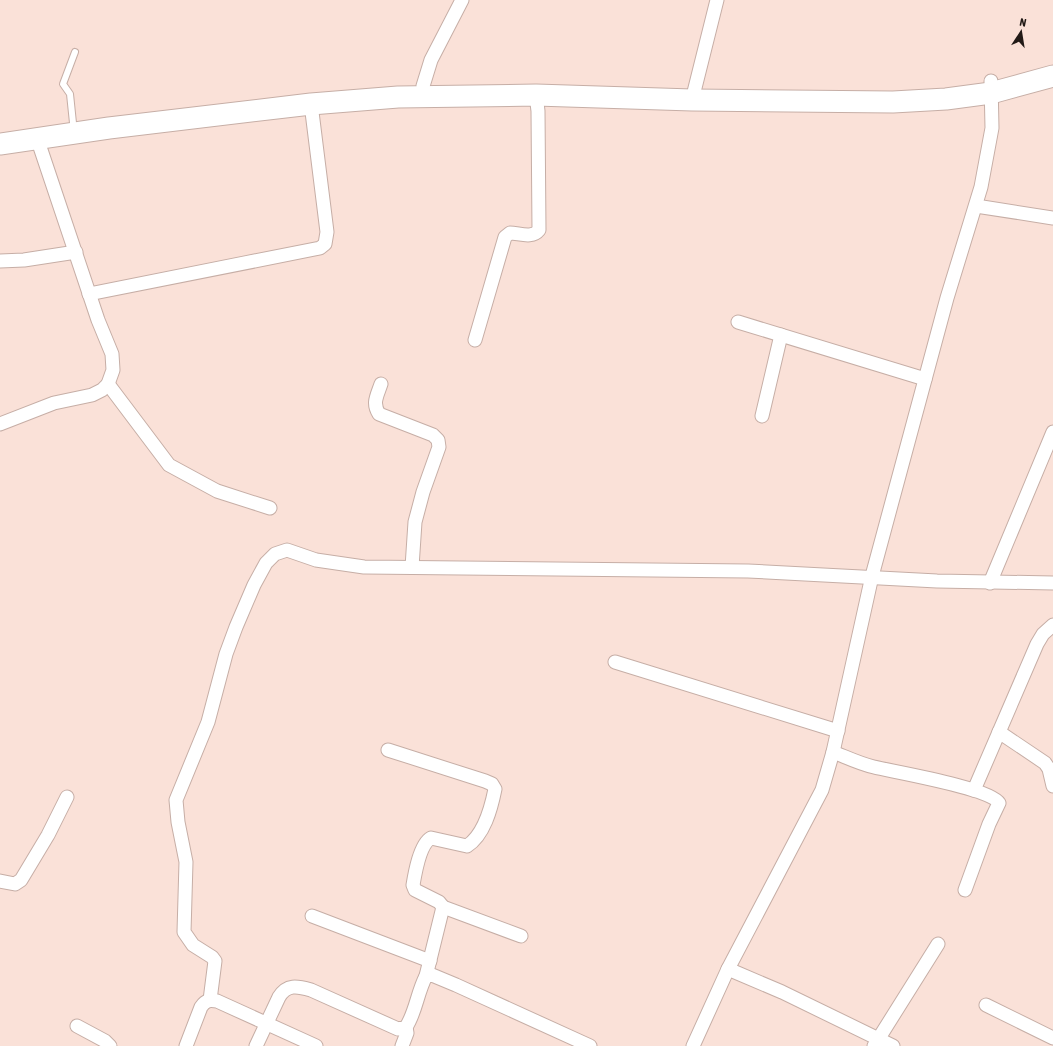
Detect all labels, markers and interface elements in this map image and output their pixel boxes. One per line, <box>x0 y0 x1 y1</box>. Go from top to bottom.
north arrow <box>1001 12 1041 52</box>
text: N <box>1019 16 1028 29</box>

